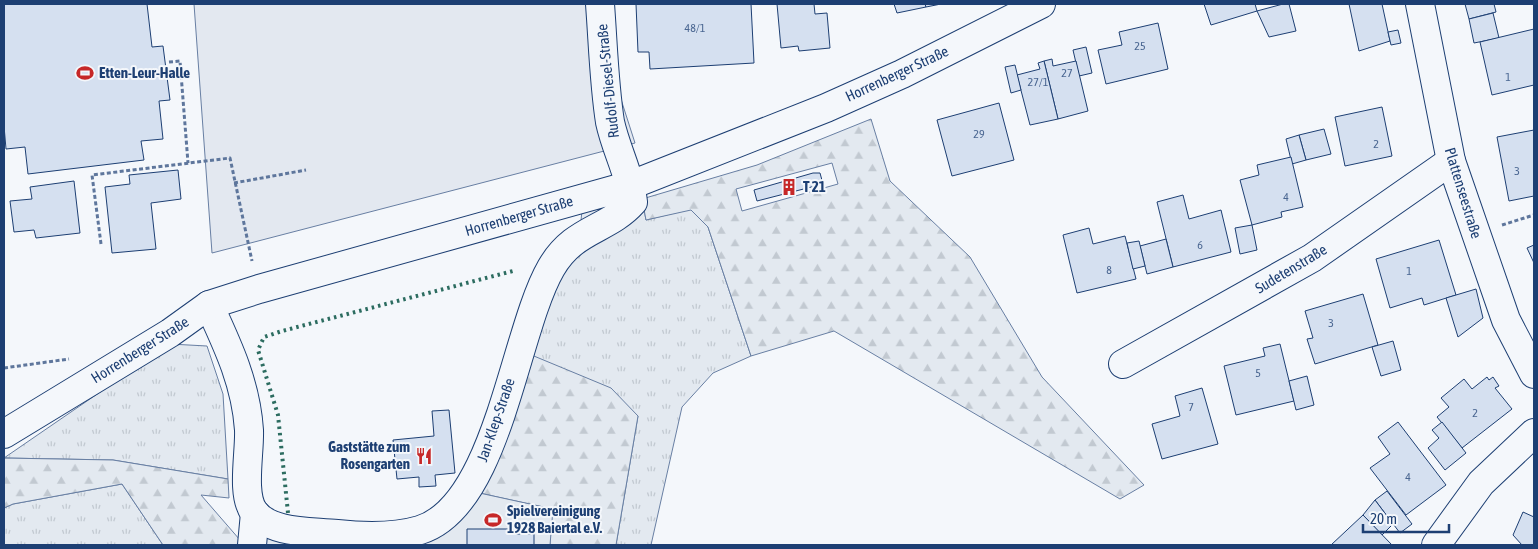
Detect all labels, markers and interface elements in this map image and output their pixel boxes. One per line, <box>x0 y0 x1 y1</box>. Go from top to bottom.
house number: 48/1 <box>685 21 706 35</box>
street label: Rudolf-Diesel-Straße <box>593 23 622 139</box>
house number: 25 <box>1134 39 1146 53</box>
street label: Horrenberger Straße <box>843 42 951 105</box>
sports icon: Etten-Leur-Halle <box>75 63 95 83</box>
place label: Etten-Leur-Halle <box>99 64 190 81</box>
house number: 27 <box>1061 66 1073 80</box>
house number: 1 <box>1505 70 1511 84</box>
house number: 27/1 <box>1028 75 1049 89</box>
house number: 29 <box>973 127 985 141</box>
house number: 2 <box>1373 137 1379 151</box>
street label: Plattenseestraße <box>1442 145 1485 241</box>
house number: 3 <box>1514 164 1520 178</box>
building icon: T 21 <box>779 177 799 197</box>
place label: T 21 <box>803 178 826 195</box>
house number: 4 <box>1283 190 1289 204</box>
street label: Horrenberger Straße <box>463 192 575 239</box>
house number: 6 <box>1197 238 1203 252</box>
street label: Sudetenstraße <box>1252 241 1330 297</box>
house number: 8 <box>1106 263 1112 277</box>
house number: 1 <box>1406 264 1412 278</box>
street label: Horrenberger Straße <box>88 313 192 386</box>
house number: 3 <box>1328 316 1334 330</box>
house number: 5 <box>1255 366 1261 380</box>
street label: Jan-Klep-Straße <box>473 376 518 464</box>
house number: 7 <box>1188 400 1194 414</box>
house number: 2 <box>1472 406 1478 420</box>
place label: Gaststätte zum Rosengarten <box>328 438 410 472</box>
restaurant icon: Gaststätte zum Rosengarten <box>414 446 434 466</box>
house number: 4 <box>1405 470 1411 484</box>
place label: Spielvereinigung 1928 Baiertal e.V. <box>507 502 602 536</box>
scale bar <box>1363 502 1449 534</box>
sports icon: Spielvereinigung 1928 Baiertal e.V. <box>483 510 503 530</box>
text: 20 m <box>1370 510 1397 527</box>

